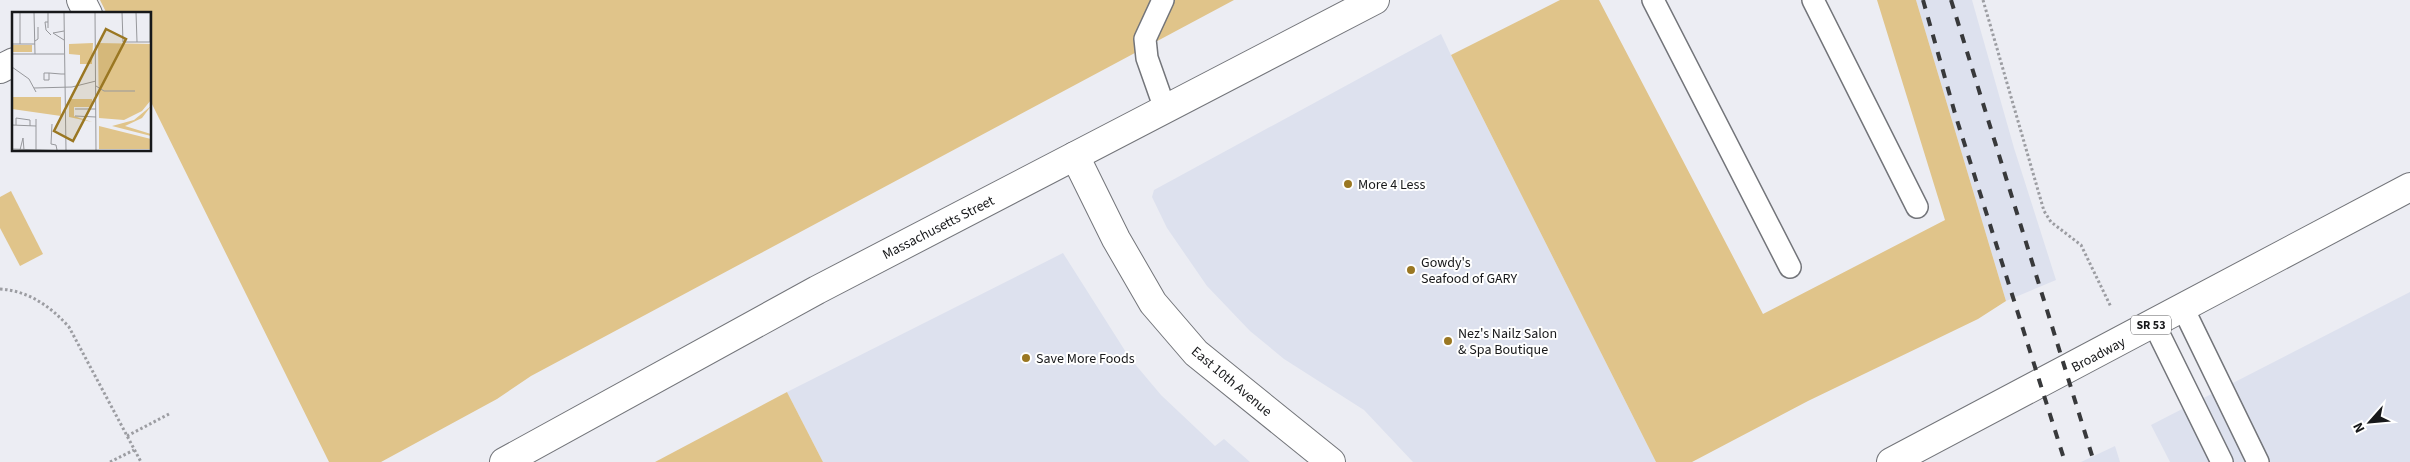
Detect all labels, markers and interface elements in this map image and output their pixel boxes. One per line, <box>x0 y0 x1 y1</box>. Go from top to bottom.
inset map <box>12 12 151 151</box>
place label: More 4 Less <box>1358 175 1425 195</box>
marker: More 4 Less <box>1342 178 1354 190</box>
street label: Massachusetts Street <box>879 191 998 265</box>
place label: Gowdy's Seafood of GARY <box>1421 253 1518 289</box>
marker: Gowdy's Seafood of GARY <box>1405 264 1417 276</box>
road number: SR 53 <box>2131 316 2171 334</box>
place label: Nez's Nailz Salon & Spa Boutique <box>1458 324 1557 360</box>
street label: Broadway <box>2068 332 2129 377</box>
marker: Nez's Nailz Salon & Spa Boutique <box>1442 335 1454 347</box>
street label: East 10th Avenue <box>1187 342 1276 422</box>
place label: Save More Foods <box>1036 349 1135 369</box>
marker: Save More Foods <box>1020 352 1032 364</box>
north arrow <box>2345 397 2395 447</box>
text: N <box>2348 419 2370 436</box>

